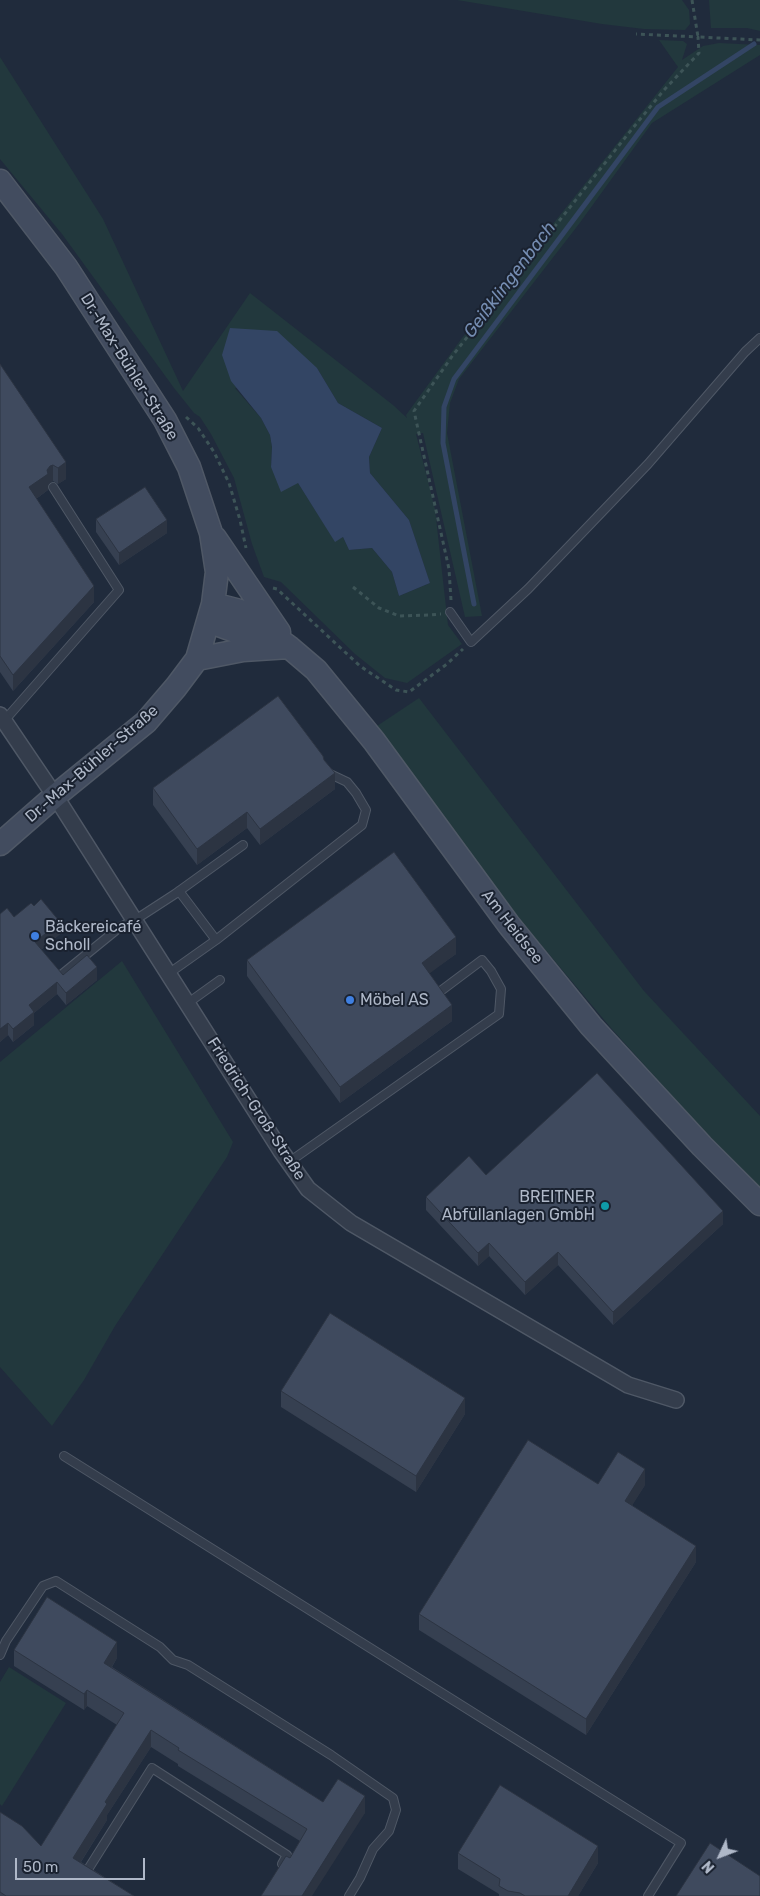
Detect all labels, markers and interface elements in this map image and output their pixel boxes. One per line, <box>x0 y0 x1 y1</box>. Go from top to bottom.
water label: Geißklingenbach <box>459 218 561 342</box>
street label: Dr.-Max-Bühler-Straße <box>76 290 182 444</box>
street label: Dr.-Max-Bühler-Straße <box>22 701 162 827</box>
street label: Am Heidsee <box>477 886 547 968</box>
place label: Bäckereicafé Scholl <box>45 917 141 955</box>
marker: Bäckereicafé Scholl <box>29 930 41 942</box>
place label: Möbel AS <box>360 990 429 1010</box>
marker: Möbel AS <box>344 994 356 1006</box>
street label: Friedrich-Groß-Straße <box>203 1034 309 1184</box>
place label: BREITNER Abfüllanlagen GmbH <box>442 1187 595 1225</box>
marker: BREITNER Abfüllanlagen GmbH <box>599 1200 611 1212</box>
north arrow <box>695 1831 745 1881</box>
scale bar <box>18 1848 148 1880</box>
text: N <box>699 1857 718 1876</box>
text: 50 m <box>23 1858 58 1876</box>

